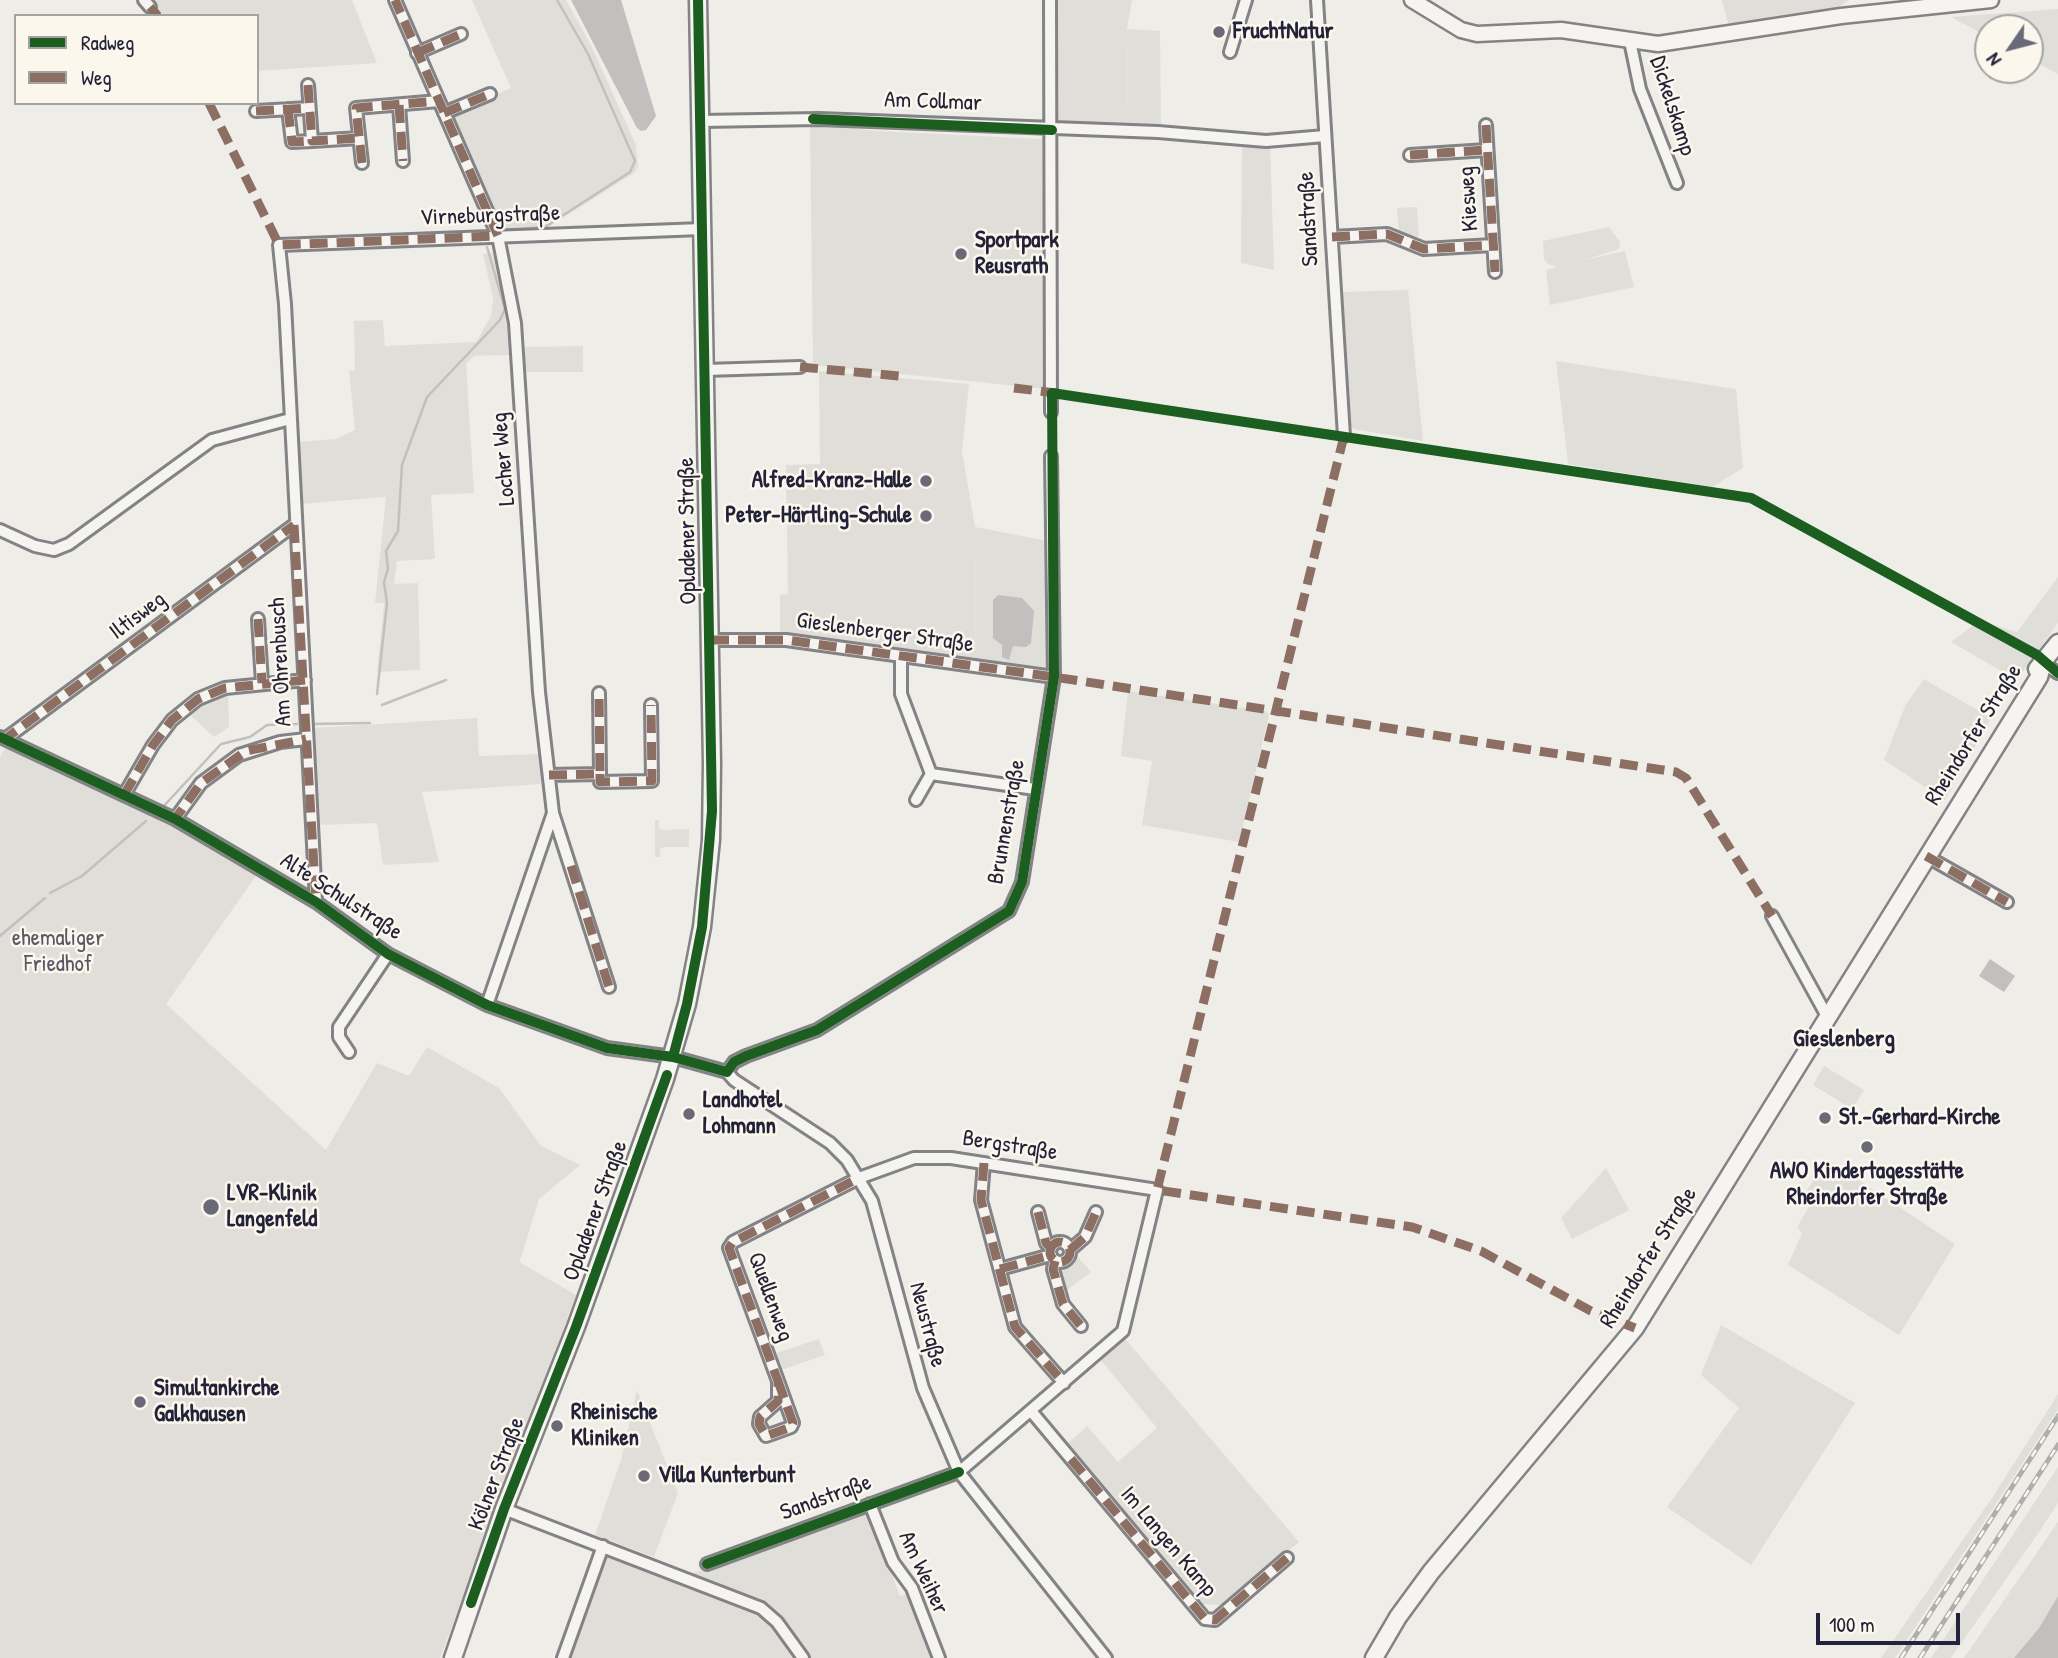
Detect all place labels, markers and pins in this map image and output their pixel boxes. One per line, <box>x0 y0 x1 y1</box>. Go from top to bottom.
place label: FruchtNatur <box>1233 18 1333 46</box>
marker: FruchtNatur <box>1211 24 1227 40</box>
place label: Sportpark Reusrath <box>975 227 1059 281</box>
marker: Sportpark Reusrath <box>953 246 969 262</box>
place label: Alfred-Kranz-Halle <box>752 467 912 495</box>
marker: Alfred-Kranz-Halle <box>918 473 934 489</box>
place label: Peter-Härtling-Schule <box>725 502 912 530</box>
marker: Peter-Härtling-Schule <box>918 508 934 524</box>
place label: Landhotel Lohmann <box>703 1087 782 1141</box>
place label: St.-Gerhard-Kirche <box>1839 1104 2000 1132</box>
marker: Landhotel Lohmann <box>681 1106 697 1122</box>
marker: St.-Gerhard-Kirche <box>1817 1110 1833 1126</box>
marker: AWO Kindertagesstätte Rheindorfer Straße <box>1859 1139 1875 1155</box>
place label: AWO Kindertagesstätte Rheindorfer Straße <box>1770 1158 1964 1212</box>
place label: LVR-Klinik Langenfeld <box>227 1180 317 1234</box>
marker: LVR-Klinik Langenfeld <box>201 1197 221 1217</box>
place label: Simultankirche Galkhausen <box>154 1375 279 1429</box>
marker: Simultankirche Galkhausen <box>132 1394 148 1410</box>
place label: Rheinische Kliniken <box>571 1399 658 1453</box>
marker: Rheinische Kliniken <box>549 1418 565 1434</box>
place label: Villa Kunterbunt <box>658 1462 795 1490</box>
marker: Villa Kunterbunt <box>636 1468 652 1484</box>

